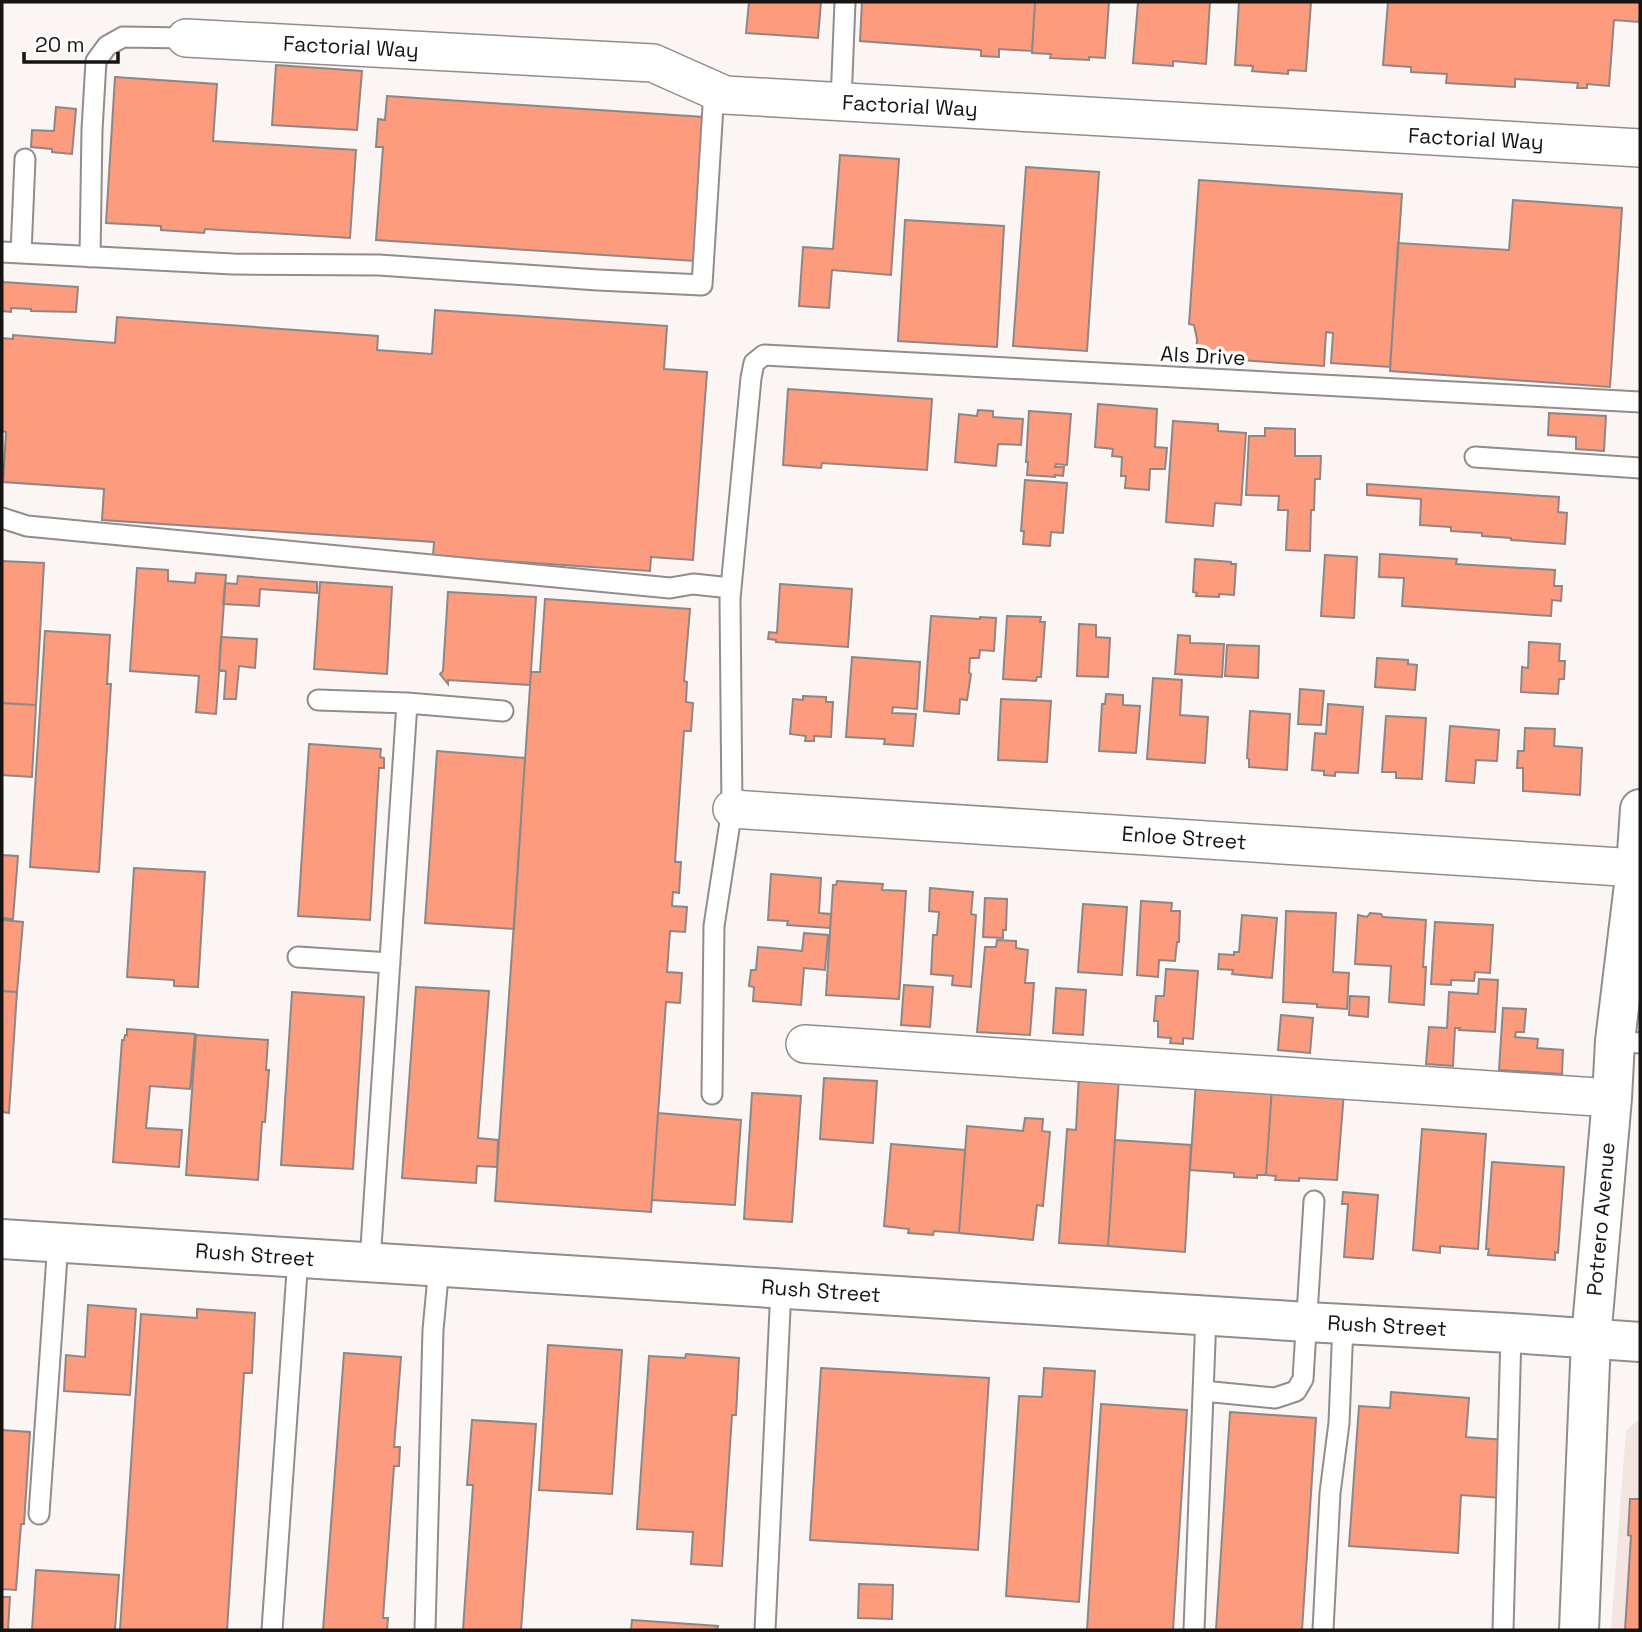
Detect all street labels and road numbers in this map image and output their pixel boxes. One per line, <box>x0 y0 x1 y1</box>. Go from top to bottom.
street label: Factorial Way <box>283 29 420 64</box>
street label: Factorial Way <box>842 88 979 123</box>
street label: Factorial Way <box>1408 121 1545 156</box>
street label: Als Drive <box>1160 340 1246 371</box>
street label: Enloe Street <box>1121 820 1247 855</box>
street label: Potrero Avenue <box>1580 1141 1621 1297</box>
street label: Rush Street <box>194 1237 316 1272</box>
street label: Rush Street <box>760 1273 882 1308</box>
street label: Rush Street <box>1327 1309 1447 1342</box>

